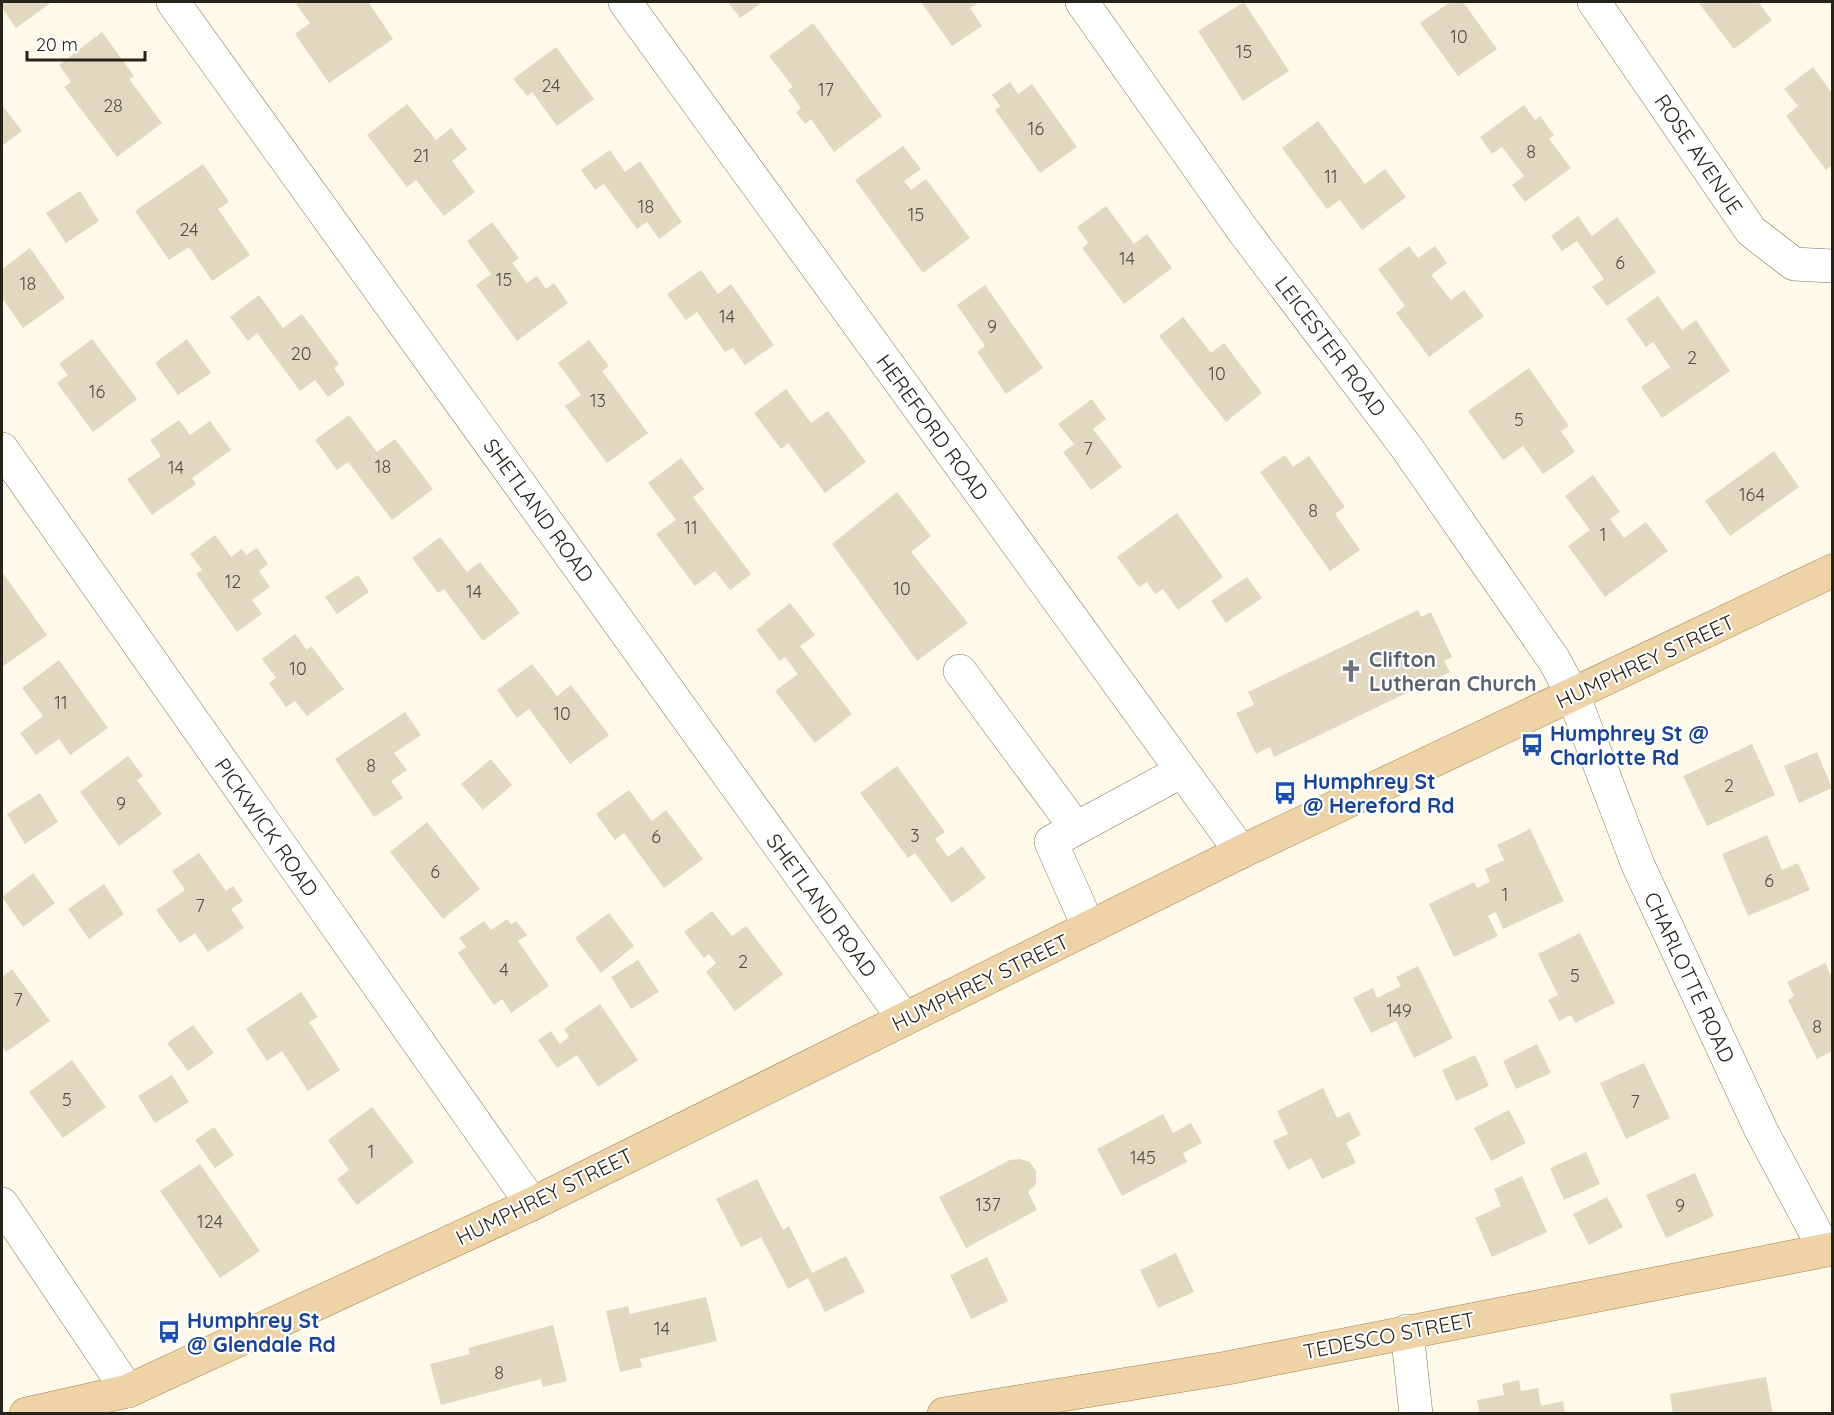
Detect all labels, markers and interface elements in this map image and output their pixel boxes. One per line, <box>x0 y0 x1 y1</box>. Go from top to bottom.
scale bar <box>27 24 146 62</box>
house number: 10 <box>1450 25 1468 48</box>
text: 20 m <box>36 33 78 56</box>
house number: 15 <box>1236 40 1252 63</box>
house number: 24 <box>541 74 561 97</box>
house number: 17 <box>818 78 834 101</box>
street label: ROSE AVENUE <box>1649 89 1749 219</box>
house number: 28 <box>103 94 123 117</box>
house number: 16 <box>1028 117 1044 140</box>
house number: 8 <box>1526 140 1536 163</box>
house number: 21 <box>413 144 429 167</box>
house number: 11 <box>1324 165 1338 188</box>
house number: 18 <box>638 195 654 218</box>
house number: 15 <box>908 203 924 226</box>
house number: 24 <box>179 218 199 241</box>
house number: 14 <box>1119 247 1135 270</box>
house number: 6 <box>1615 251 1625 274</box>
house number: 15 <box>496 268 512 291</box>
street label: LEICESTER ROAD <box>1270 271 1392 421</box>
house number: 18 <box>20 272 36 295</box>
house number: 14 <box>719 305 735 328</box>
house number: 9 <box>987 315 997 338</box>
house number: 20 <box>291 342 311 365</box>
house number: 2 <box>1687 346 1697 369</box>
street label: HEREFORD ROAD <box>871 349 995 505</box>
house number: 10 <box>1208 362 1226 385</box>
house number: 16 <box>89 380 105 403</box>
house number: 13 <box>590 389 606 412</box>
house number: 5 <box>1514 408 1524 431</box>
street label: SHETLAND ROAD <box>478 433 600 587</box>
house number: 7 <box>1083 437 1093 460</box>
house number: 18 <box>375 455 391 478</box>
house number: 14 <box>168 456 184 479</box>
house number: 164 <box>1739 483 1765 506</box>
house number: 8 <box>1308 499 1318 522</box>
house number: 11 <box>684 516 698 539</box>
house number: 1 <box>1600 523 1606 546</box>
house number: 12 <box>225 570 241 593</box>
house number: 10 <box>893 577 911 600</box>
house number: 14 <box>466 580 482 603</box>
street label: HUMPHREY STREET <box>1552 608 1738 714</box>
place label: Clifton Lutheran Church <box>1369 646 1537 696</box>
house number: 10 <box>289 657 307 680</box>
church icon: Clifton Lutheran Church <box>1338 658 1364 684</box>
house number: 11 <box>54 691 68 714</box>
house number: 10 <box>553 702 571 725</box>
place label: Humphrey St @ Charlotte Rd <box>1550 720 1709 770</box>
bus stop icon: Humphrey St @ Charlotte Rd <box>1519 732 1545 758</box>
street label: PICKWICK ROAD <box>210 753 324 901</box>
house number: 8 <box>366 754 376 777</box>
place label: Humphrey St @ Hereford Rd <box>1303 768 1455 818</box>
house number: 2 <box>1724 774 1734 797</box>
bus stop icon: Humphrey St @ Hereford Rd <box>1272 780 1298 806</box>
house number: 9 <box>116 792 126 815</box>
house number: 3 <box>910 824 920 847</box>
house number: 6 <box>651 825 661 848</box>
street label: SHETLAND ROAD <box>761 828 883 982</box>
house number: 6 <box>430 860 440 883</box>
house number: 6 <box>1764 869 1774 892</box>
house number: 1 <box>1502 883 1508 906</box>
street label: CHARLOTTE ROAD <box>1639 888 1741 1066</box>
house number: 7 <box>195 894 205 917</box>
street label: HUMPHREY STREET <box>887 928 1073 1036</box>
house number: 2 <box>738 950 748 973</box>
house number: 4 <box>499 958 509 981</box>
house number: 5 <box>1570 964 1580 987</box>
house number: 7 <box>13 988 23 1011</box>
house number: 149 <box>1386 999 1412 1022</box>
house number: 8 <box>1812 1015 1822 1038</box>
house number: 5 <box>62 1088 72 1111</box>
house number: 7 <box>1630 1090 1640 1113</box>
house number: 1 <box>368 1140 374 1163</box>
street label: HUMPHREY STREET <box>451 1142 637 1250</box>
house number: 145 <box>1130 1146 1156 1169</box>
house number: 137 <box>975 1193 1001 1216</box>
house number: 9 <box>1675 1194 1685 1217</box>
house number: 124 <box>197 1210 223 1233</box>
street label: TEDESCO STREET <box>1301 1306 1477 1364</box>
place label: Humphrey St @ Glendale Rd <box>187 1307 336 1357</box>
house number: 14 <box>654 1317 670 1340</box>
bus stop icon: Humphrey St @ Glendale Rd <box>156 1319 182 1345</box>
house number: 8 <box>494 1361 504 1384</box>

